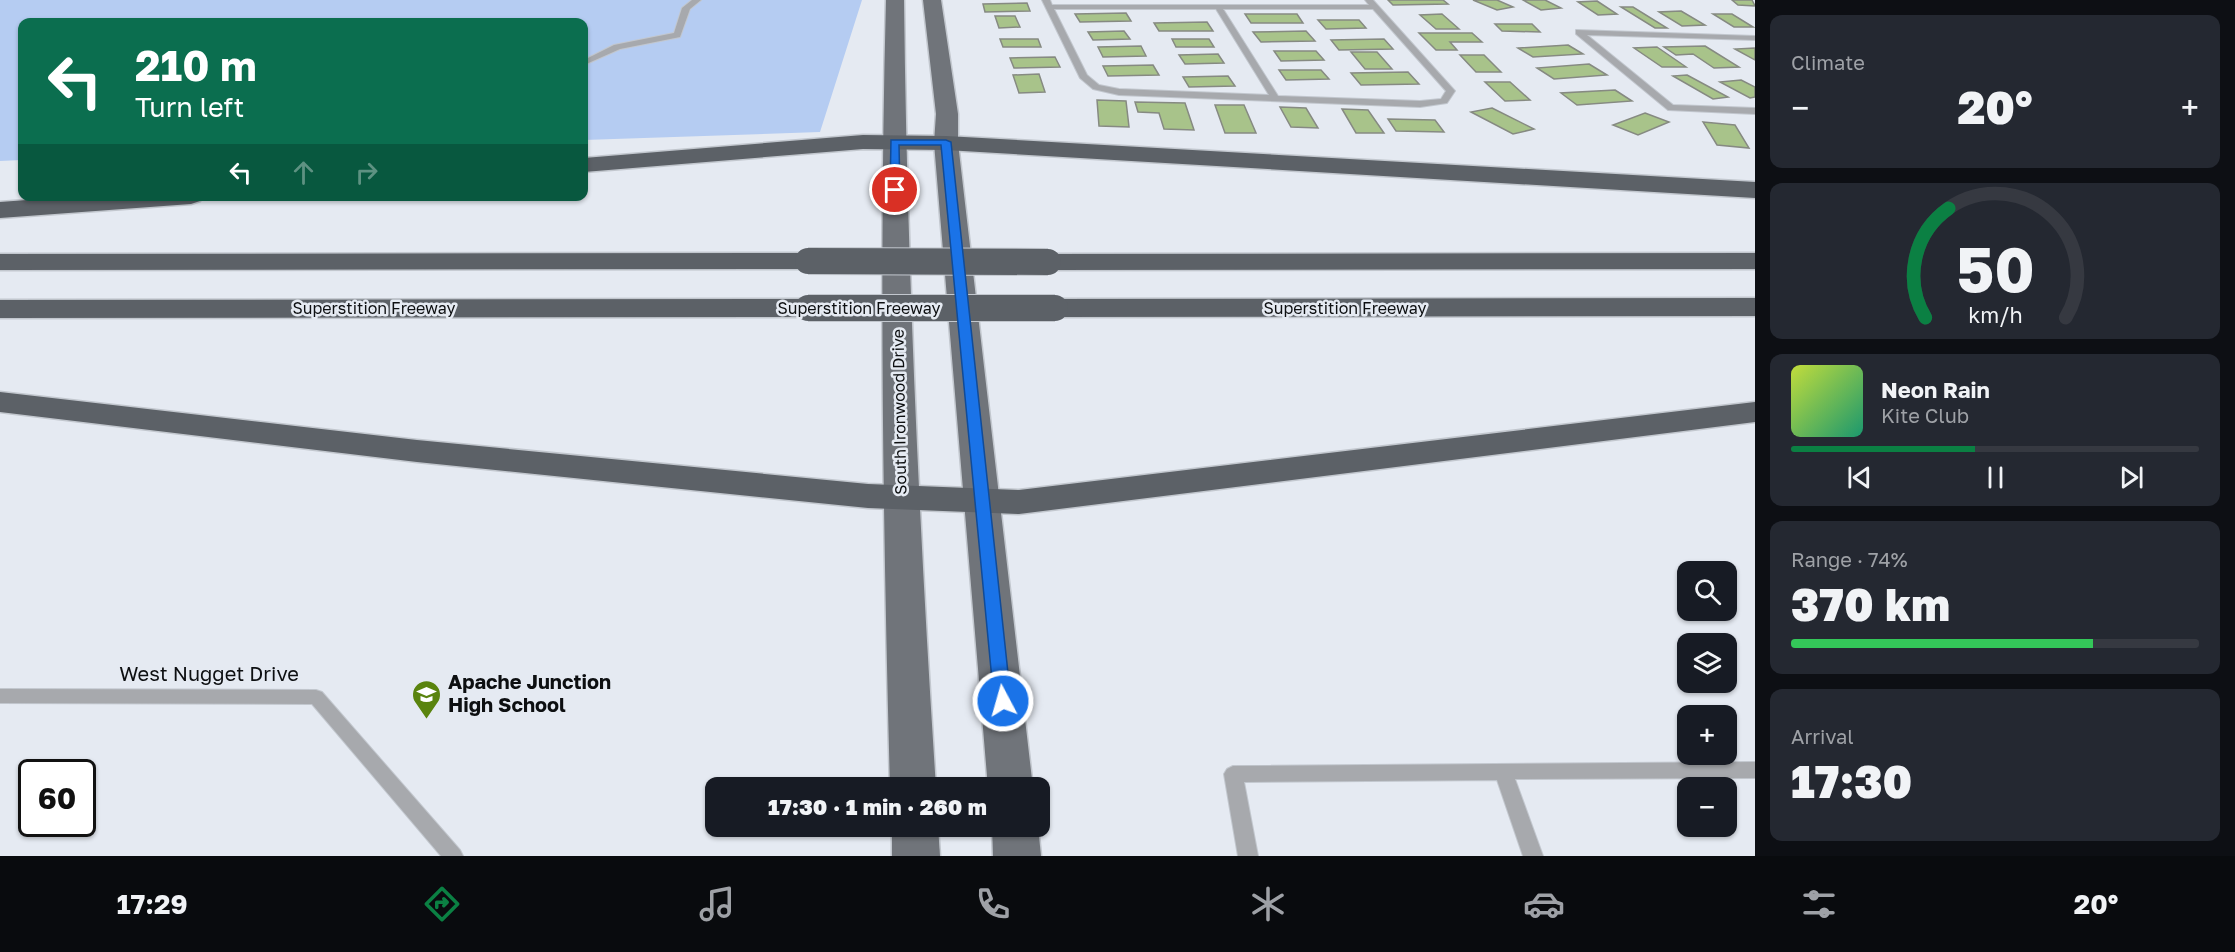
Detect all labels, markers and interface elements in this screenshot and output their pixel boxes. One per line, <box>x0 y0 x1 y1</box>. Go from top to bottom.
text: 210 m <box>135 40 257 90</box>
icon: left <box>36 42 114 120</box>
text: Climate <box>1791 50 1865 74</box>
text: 20° <box>1957 80 2033 134</box>
text: − <box>1791 88 1809 127</box>
text: + <box>2181 88 2199 127</box>
text: Turn left <box>135 91 244 123</box>
icon: left <box>224 156 257 189</box>
icon: ahead <box>287 156 320 189</box>
icon: right <box>350 156 383 189</box>
pin <box>869 164 920 215</box>
icon: arrive <box>878 173 911 206</box>
text: 50 <box>1956 231 2034 306</box>
street label: Superstition Freeway <box>293 298 455 318</box>
street label: Superstition Freeway <box>778 298 940 318</box>
street label: Superstition Freeway <box>1264 298 1426 318</box>
text: km/h <box>1968 302 2022 328</box>
street label: South Ironwood Drive <box>888 329 910 495</box>
text: Neon Rain <box>1881 376 1990 403</box>
text: Kite Club <box>1881 403 1969 427</box>
icon: previous <box>1843 461 1876 494</box>
icon: pause <box>1979 461 2012 494</box>
icon: next <box>2115 461 2148 494</box>
text: Range · 74% <box>1791 547 1908 571</box>
map controls <box>1677 561 1737 837</box>
button: search <box>1677 561 1737 621</box>
text: 370 km <box>1791 577 1950 631</box>
button: layers <box>1677 633 1737 693</box>
street label: West Nugget Drive <box>119 661 299 685</box>
place label: Apache Junction High School <box>448 669 611 716</box>
position arrow <box>971 669 1035 733</box>
school or university icon: Apache Junction High School <box>411 678 443 720</box>
button: + <box>1677 705 1737 765</box>
text: Arrival <box>1791 724 1854 748</box>
text: 17:30 <box>1791 754 1912 808</box>
speed limit sign: 60 <box>18 759 96 837</box>
button: − <box>1677 777 1737 837</box>
text: 17:30 · 1 min · 260 m <box>768 793 987 820</box>
icon: directions <box>421 883 463 925</box>
icon: music <box>696 883 738 925</box>
icon: phone <box>972 883 1014 925</box>
icon: climate <box>1247 883 1289 925</box>
icon: car <box>1523 883 1565 925</box>
icon: filters <box>1798 883 1840 925</box>
text: 17:29 <box>117 888 188 920</box>
text: 20° <box>2074 888 2118 920</box>

